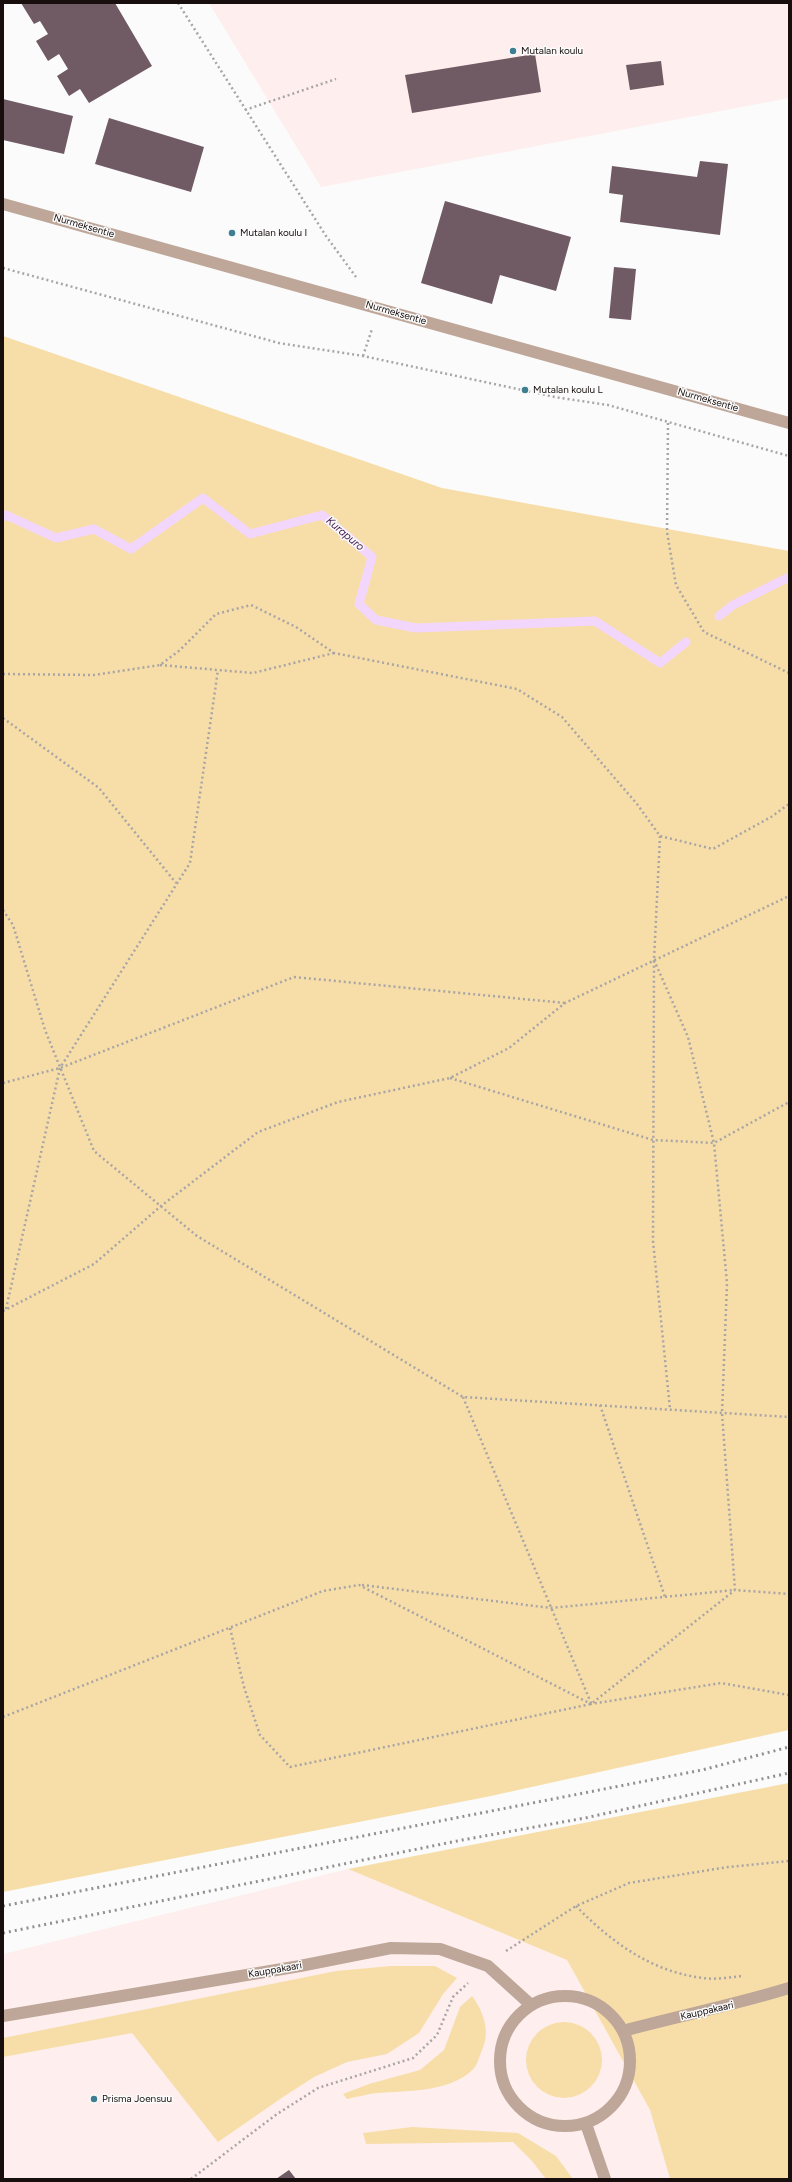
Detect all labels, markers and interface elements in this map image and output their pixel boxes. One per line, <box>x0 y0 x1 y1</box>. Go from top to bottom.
place label: Mutalan koulu <box>521 45 583 57</box>
marker: Mutalan koulu <box>508 46 518 56</box>
street label: Nurmeksentie <box>52 212 116 240</box>
place label: Mutalan koulu I <box>240 227 307 239</box>
marker: Mutalan koulu I <box>227 228 237 238</box>
street label: Nurmeksentie <box>364 299 428 327</box>
place label: Mutalan koulu L <box>533 384 603 396</box>
marker: Mutalan koulu L <box>520 385 530 395</box>
street label: Nurmeksentie <box>676 386 740 414</box>
water label: Kurapuro <box>323 514 367 554</box>
street label: Kauppakaari <box>247 1959 303 1981</box>
street label: Kauppakaari <box>679 1999 735 2023</box>
place label: Prisma Joensuu <box>102 2093 172 2105</box>
marker: Prisma Joensuu <box>89 2094 99 2104</box>

